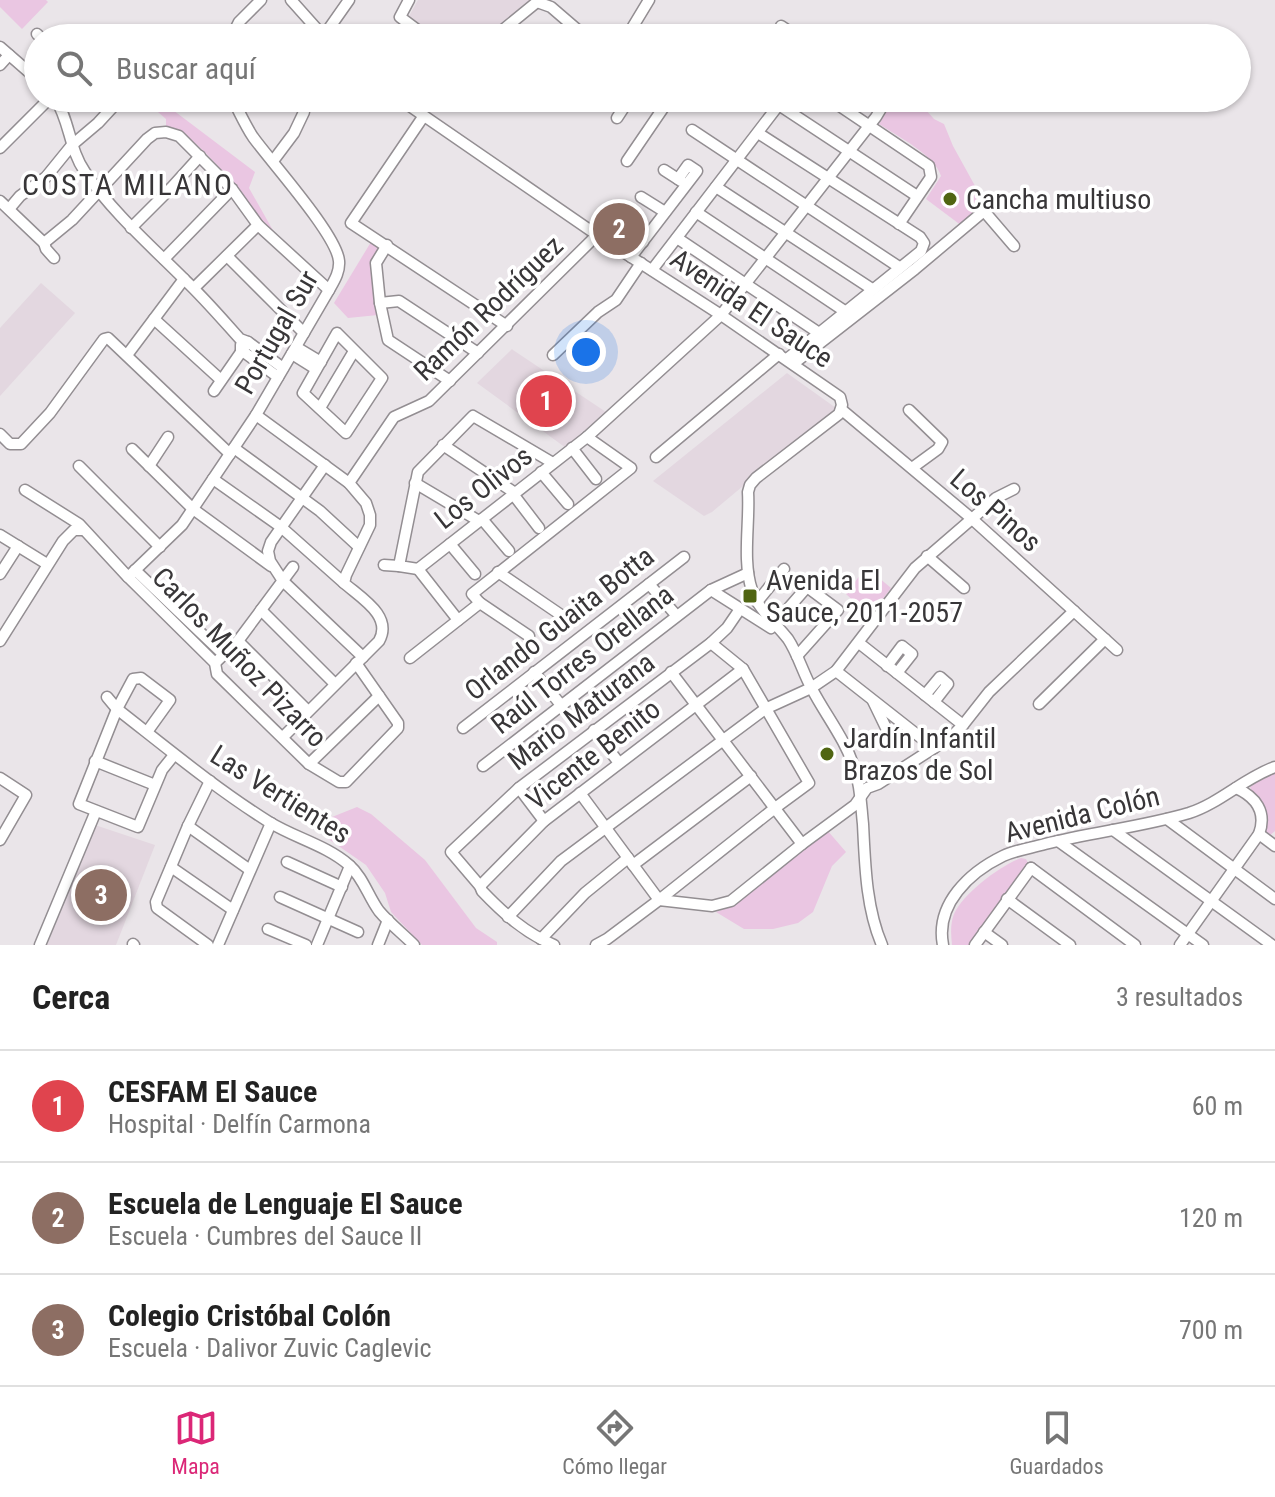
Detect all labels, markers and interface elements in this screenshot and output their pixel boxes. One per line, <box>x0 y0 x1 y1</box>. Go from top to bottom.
search box <box>24 24 1251 112</box>
icon: search <box>52 46 96 90</box>
text: Buscar aquí <box>116 51 256 86</box>
district label: COSTA MILANO <box>22 167 234 202</box>
place label: Cancha multiuso <box>966 183 1151 216</box>
marker: Cancha multiuso <box>941 190 959 208</box>
pin: 2 <box>593 199 645 259</box>
street label: Ramón Rodríguez <box>407 229 570 388</box>
street label: Avenida El Sauce <box>664 242 839 375</box>
street label: Portugal Sur <box>228 265 325 400</box>
your location <box>566 332 606 372</box>
pin: 1 <box>520 371 572 431</box>
street label: Los Olivos <box>428 439 539 536</box>
street label: Los Pinos <box>944 462 1048 559</box>
street label: Orlando Guaita Botta <box>458 539 660 707</box>
street label: Carlos Muñoz Pizarro <box>146 561 334 754</box>
place label: Avenida El Sauce, 2011-2057 <box>766 564 963 629</box>
street label: Raúl Torres Orellana <box>485 578 680 741</box>
marker: Avenida El Sauce, 2011-2057 <box>741 587 759 605</box>
street label: Mario Maturana <box>502 646 661 777</box>
street label: Vicente Benito <box>520 692 667 817</box>
place label: Jardín Infantil Brazos de Sol <box>843 722 996 787</box>
street label: Las Vertientes <box>205 738 357 851</box>
marker: Jardín Infantil Brazos de Sol <box>818 745 836 763</box>
street label: Avenida Colón <box>1001 779 1163 850</box>
pin: 3 <box>75 865 127 925</box>
text: Cerca <box>32 977 110 1017</box>
text: 3 resultados <box>1116 982 1243 1012</box>
text: CESFAM El Sauce <box>108 1074 317 1109</box>
text: 1 <box>51 1091 65 1121</box>
text: 60 m <box>1192 1091 1243 1121</box>
text: Hospital · Delfín Carmona <box>108 1109 371 1139</box>
text: Escuela de Lenguaje El Sauce <box>108 1186 463 1221</box>
text: 2 <box>51 1203 65 1233</box>
text: 120 m <box>1179 1203 1243 1233</box>
text: Escuela · Cumbres del Sauce II <box>108 1221 422 1251</box>
text: Colegio Cristóbal Colón <box>108 1298 391 1333</box>
text: 3 <box>51 1315 65 1345</box>
text: 700 m <box>1179 1315 1243 1345</box>
text: Escuela · Dalivor Zuvic Caglevic <box>108 1333 431 1363</box>
tab: Mapa <box>171 1406 220 1479</box>
tab: Cómo llegar <box>562 1406 667 1479</box>
tab: Guardados <box>1010 1406 1104 1479</box>

